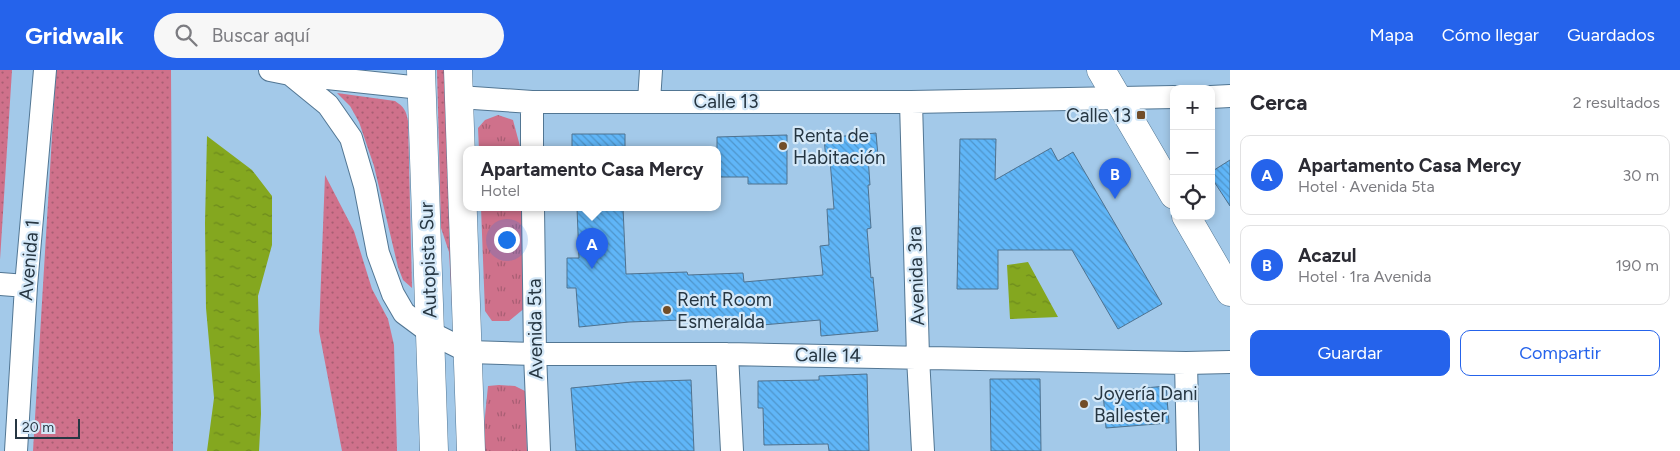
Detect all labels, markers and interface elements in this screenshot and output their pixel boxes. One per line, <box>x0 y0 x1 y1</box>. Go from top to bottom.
search box <box>154 13 504 58</box>
text: Gridwalk <box>25 21 124 50</box>
icon: search <box>172 21 200 49</box>
text: Buscar aquí <box>212 24 310 47</box>
text: Mapa <box>1369 24 1414 46</box>
text: Cómo llegar <box>1442 24 1539 46</box>
text: Guardados <box>1567 24 1655 46</box>
map controls <box>1170 85 1215 220</box>
button: + <box>1170 85 1215 130</box>
street label: Calle 13 <box>694 90 759 113</box>
text: Cerca <box>1250 90 1307 115</box>
text: 2 resultados <box>1573 93 1660 112</box>
place label: Calle 13 <box>1066 104 1131 127</box>
marker: Calle 13 <box>1135 109 1147 121</box>
place label: Renta de Habitación <box>793 124 886 169</box>
button: − <box>1170 130 1215 175</box>
marker: Renta de Habitación <box>777 140 789 152</box>
popup <box>463 146 721 211</box>
text: Apartamento Casa Mercy <box>1298 154 1521 177</box>
text: Apartamento Casa Mercy <box>480 158 704 181</box>
pin: B <box>1099 158 1131 199</box>
text: A <box>1261 166 1273 185</box>
text: 30 m <box>1622 166 1659 185</box>
button: locate <box>1170 175 1215 220</box>
text: Hotel · Avenida 5ta <box>1298 177 1435 196</box>
text: Hotel <box>480 181 520 200</box>
street label: Autopista Sur <box>414 201 442 319</box>
street label: Avenida 1 <box>14 219 44 301</box>
street label: Avenida 3ra <box>903 226 929 326</box>
your location <box>494 227 520 253</box>
pin: A <box>576 228 608 269</box>
text: Acazul <box>1298 244 1356 267</box>
text: B <box>1262 256 1272 275</box>
text: 190 m <box>1616 256 1659 275</box>
text: Hotel · 1ra Avenida <box>1298 267 1431 286</box>
street label: Avenida 5ta <box>523 278 547 380</box>
place label: Rent Room Esmeralda <box>677 288 772 333</box>
marker: Rent Room Esmeralda <box>661 304 673 316</box>
button: Guardar <box>1250 330 1450 376</box>
button: Compartir <box>1460 330 1660 376</box>
street label: Calle 14 <box>795 343 862 367</box>
place label: Joyería Dani Ballester <box>1094 382 1198 427</box>
marker: Joyería Dani Ballester <box>1078 398 1090 410</box>
scale bar <box>15 416 80 439</box>
text: 20 m <box>22 419 54 436</box>

